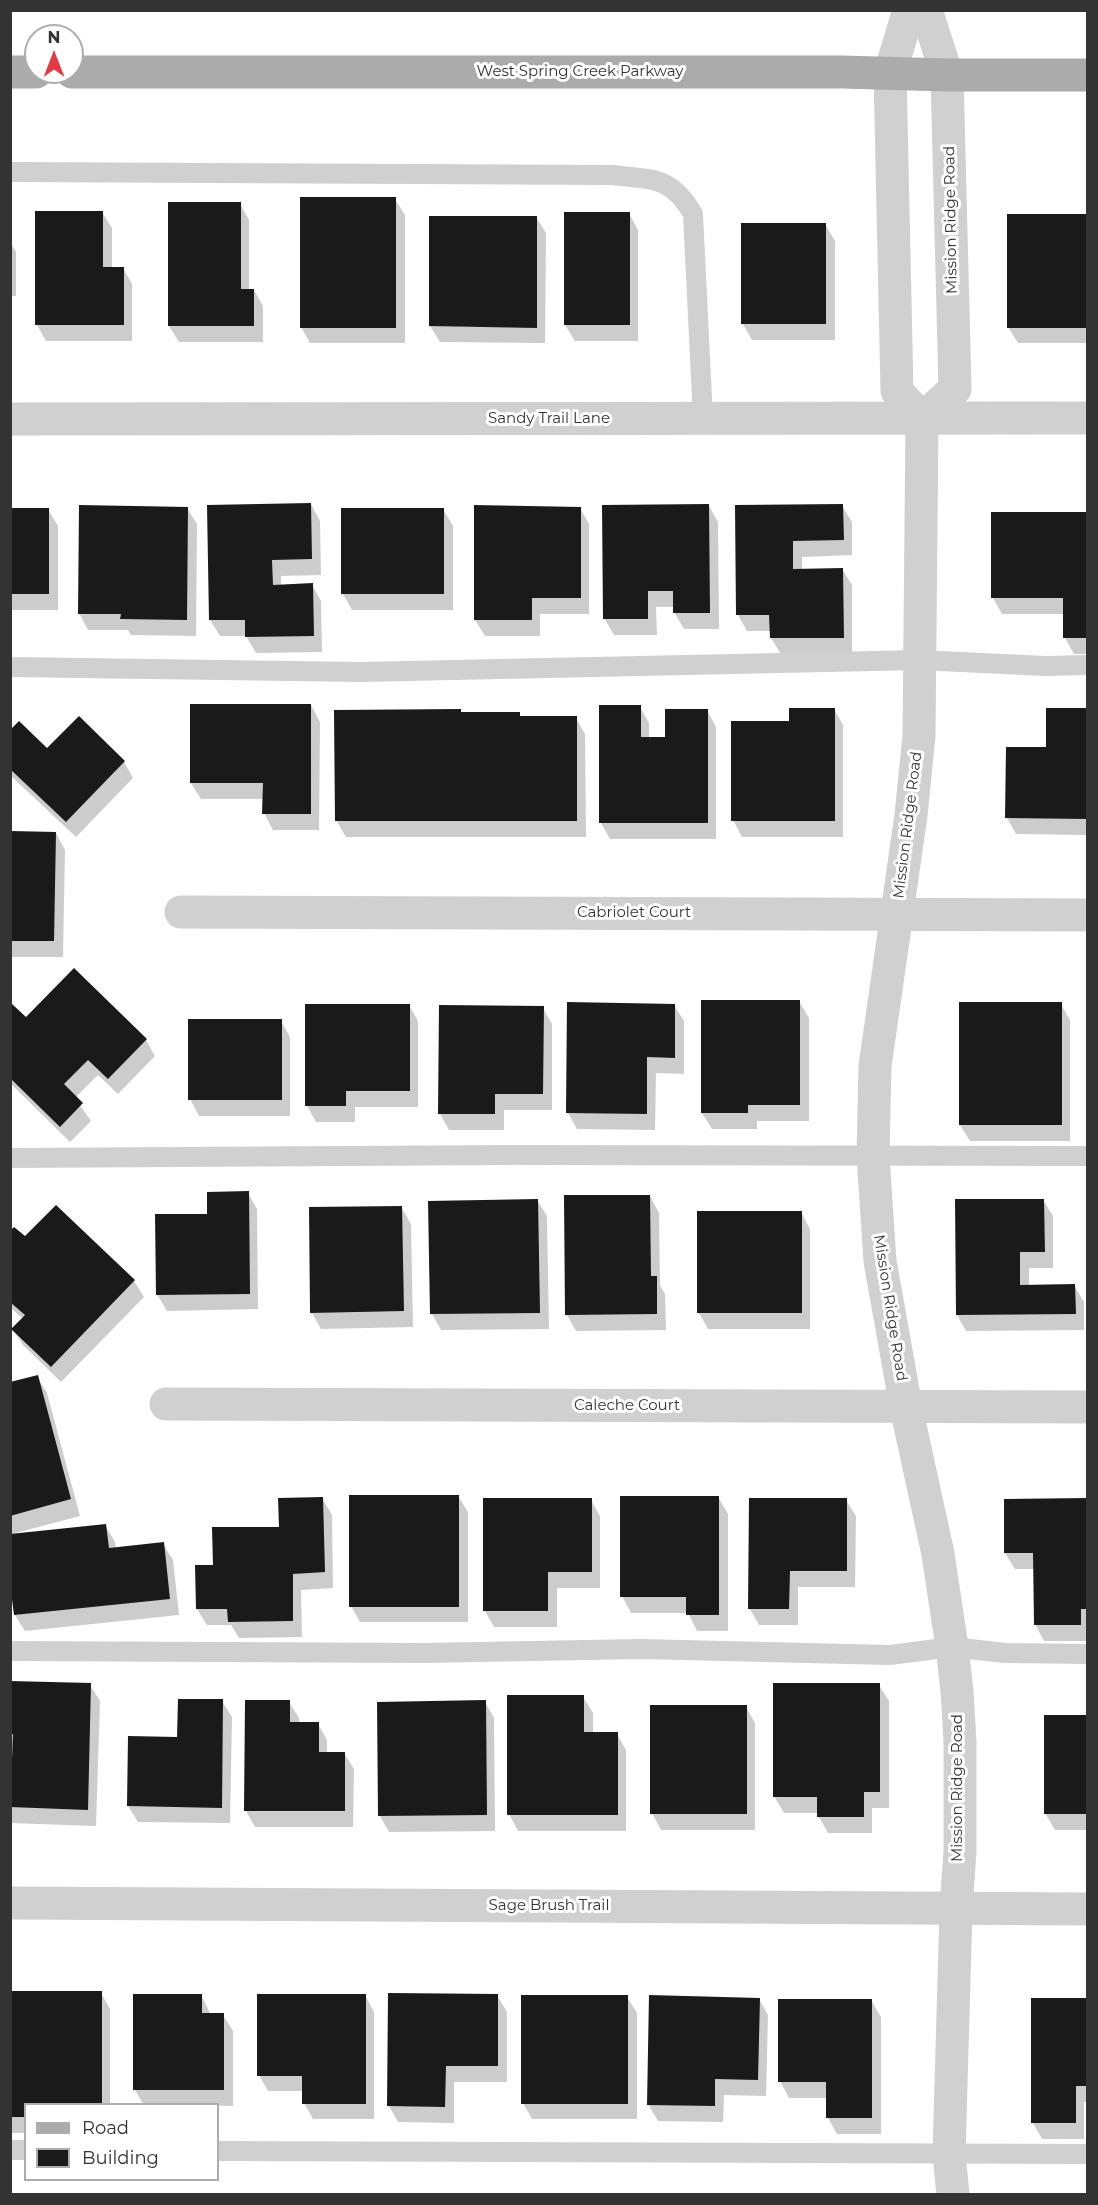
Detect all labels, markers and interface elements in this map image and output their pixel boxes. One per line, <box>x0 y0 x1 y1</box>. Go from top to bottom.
north arrow <box>24 24 84 84</box>
text: N <box>48 28 60 47</box>
street label: West Spring Creek Parkway <box>477 63 683 81</box>
street label: Mission Ridge Road <box>941 146 961 294</box>
street label: Sandy Trail Lane <box>488 410 610 428</box>
street label: Mission Ridge Road <box>890 750 926 900</box>
street label: Cabriolet Court <box>577 904 691 922</box>
street label: Mission Ridge Road <box>870 1233 910 1383</box>
street label: Caleche Court <box>574 1397 680 1415</box>
street label: Mission Ridge Road <box>949 1714 967 1862</box>
street label: Sage Brush Trail <box>489 1897 609 1915</box>
legend <box>24 2103 219 2181</box>
text: Road <box>82 2117 129 2139</box>
text: Building <box>82 2147 159 2169</box>

